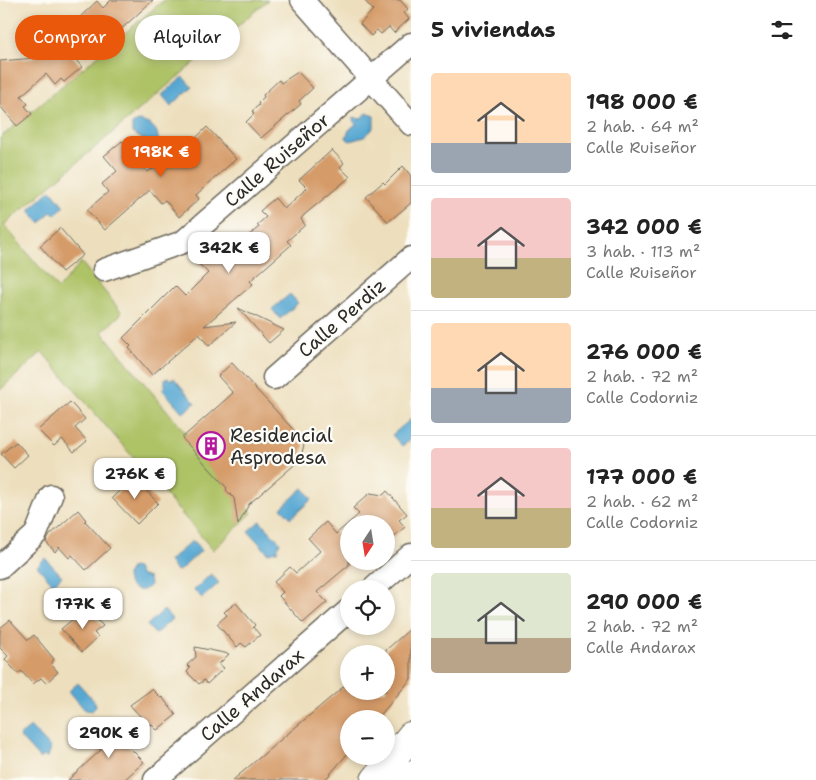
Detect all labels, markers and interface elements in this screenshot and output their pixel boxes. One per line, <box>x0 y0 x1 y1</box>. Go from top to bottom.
chip: Comprar <box>15 15 125 60</box>
chip: Alquilar <box>135 15 240 60</box>
text: 5 viviendas <box>431 16 556 44</box>
icon: filters <box>768 16 796 44</box>
text: 198 000 € <box>586 88 698 116</box>
icon: home <box>471 93 531 153</box>
street label: Calle Ruiseñor <box>219 107 335 213</box>
text: 2 hab. · 64 m² <box>586 116 699 137</box>
pin: 198K € <box>120 136 202 178</box>
text: Calle Ruiseñor <box>586 137 697 158</box>
text: 198K € <box>132 141 190 162</box>
text: 342 000 € <box>586 213 702 241</box>
icon: home <box>471 218 531 278</box>
pin: 342K € <box>188 232 270 274</box>
text: 342K € <box>199 237 259 258</box>
text: 3 hab. · 113 m² <box>586 241 700 262</box>
text: Calle Ruiseñor <box>586 262 697 283</box>
street label: Calle Perdiz <box>293 273 391 363</box>
text: 276 000 € <box>586 338 702 366</box>
icon: home <box>471 343 531 403</box>
text: 2 hab. · 72 m² <box>586 366 698 387</box>
text: Calle Codorniz <box>586 387 698 408</box>
place label: Residencial Asprodesa <box>230 423 333 470</box>
building icon: Residencial Asprodesa <box>196 431 226 461</box>
pin: 276K € <box>94 458 176 500</box>
text: 276K € <box>105 463 165 484</box>
text: 177 000 € <box>586 463 697 491</box>
icon: home <box>471 468 531 528</box>
text: 2 hab. · 62 m² <box>586 491 698 512</box>
text: Calle Codorniz <box>586 512 698 533</box>
north arrow <box>340 515 395 570</box>
map controls <box>340 515 395 765</box>
button: locate <box>340 580 395 635</box>
pin: 177K € <box>42 588 124 630</box>
text: 290 000 € <box>586 588 702 616</box>
text: 177K € <box>55 593 111 614</box>
icon: home <box>471 593 531 653</box>
text: 2 hab. · 72 m² <box>586 616 698 637</box>
text: Calle Andarax <box>586 637 696 658</box>
street label: Calle Andarax <box>195 643 309 747</box>
button: + <box>340 645 395 700</box>
button: − <box>340 710 395 765</box>
pin: 290K € <box>68 716 150 759</box>
text: 290K € <box>79 722 139 743</box>

